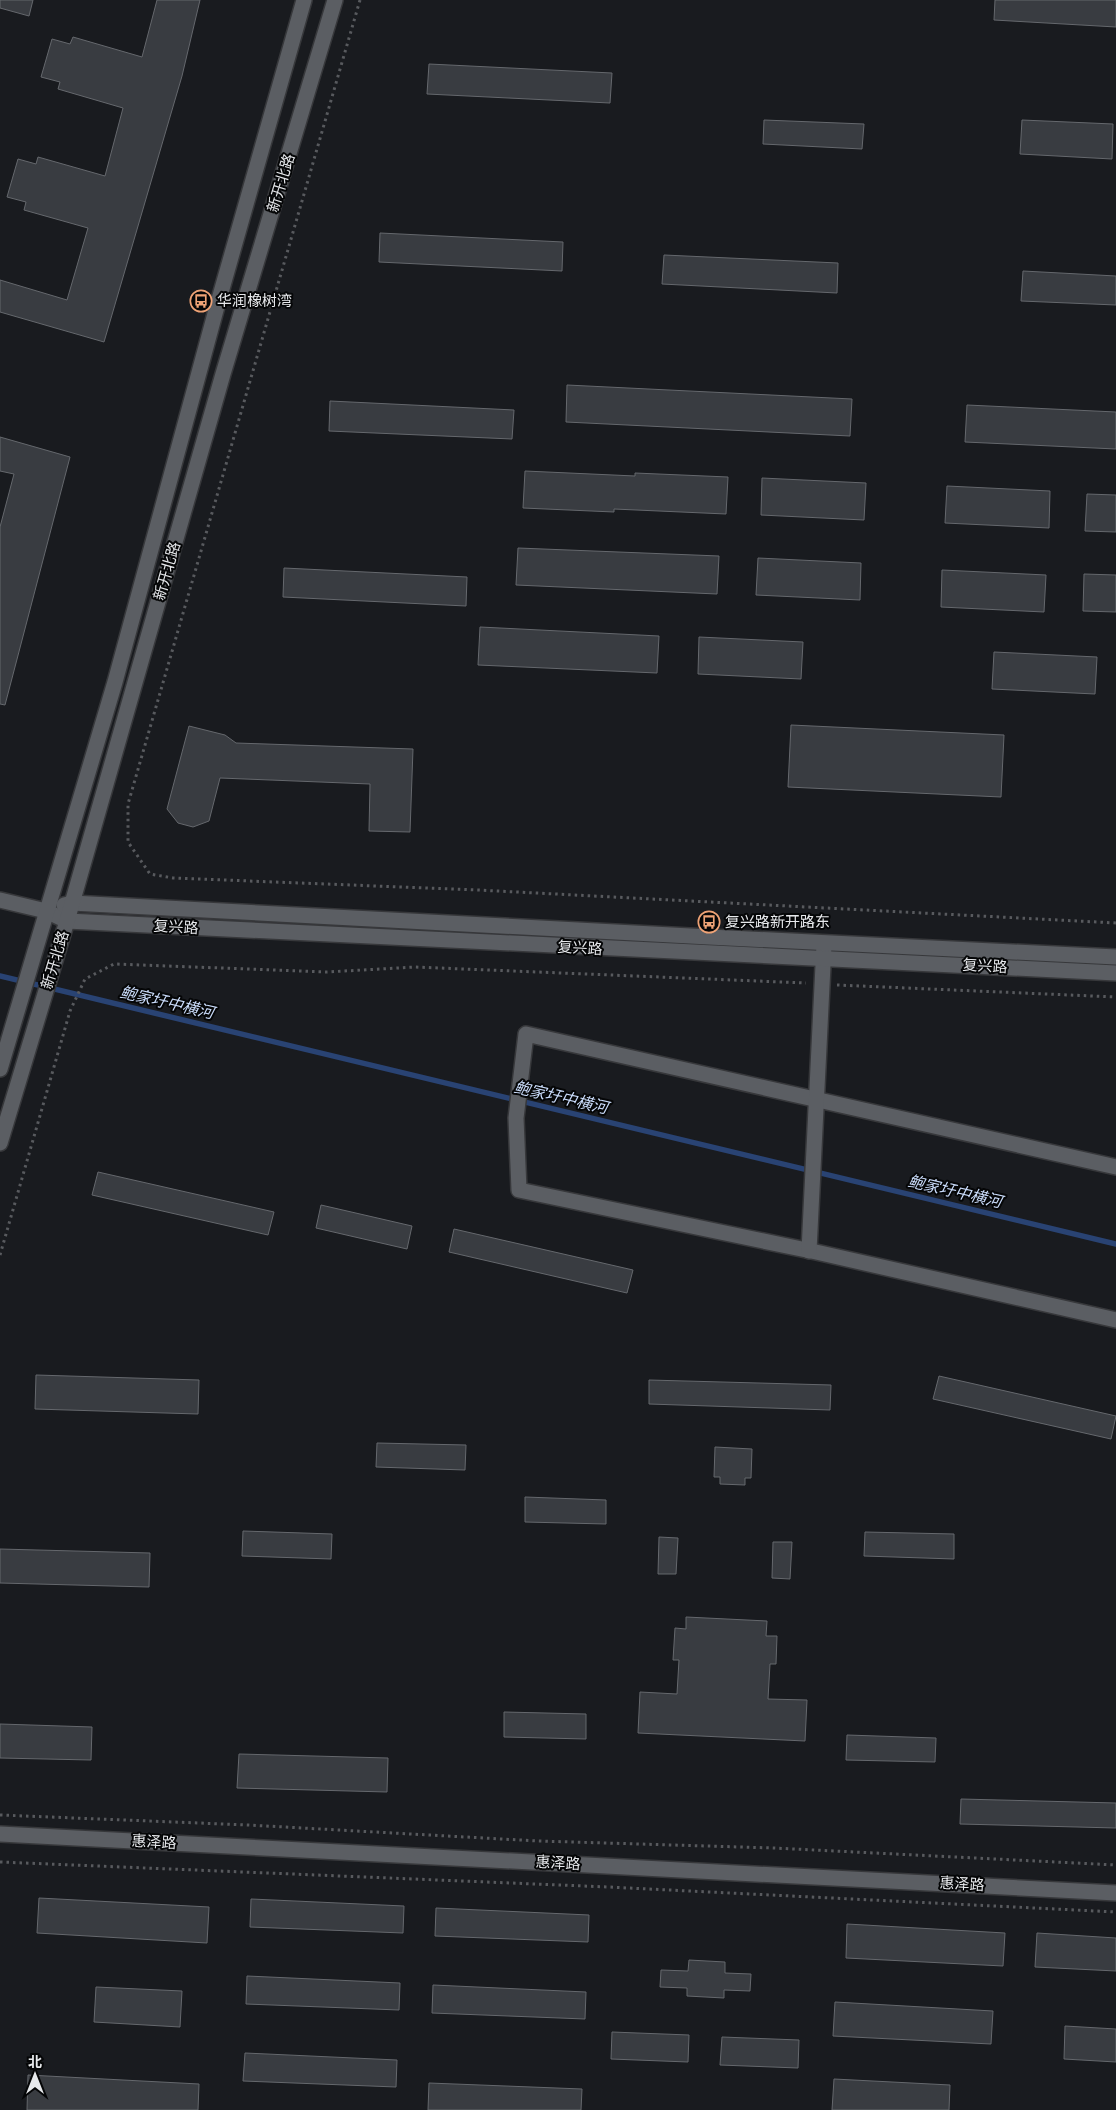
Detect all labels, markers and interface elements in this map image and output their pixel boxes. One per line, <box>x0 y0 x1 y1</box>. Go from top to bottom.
street label: 新开北路 <box>262 151 299 215</box>
bus stop icon: 华润橡树湾 <box>189 289 213 313</box>
place label: 华润橡树湾 <box>217 290 292 311</box>
street label: 新开北路 <box>148 539 185 603</box>
bus stop icon: 复兴路新开路东 <box>697 910 721 934</box>
place label: 复兴路新开路东 <box>725 911 830 932</box>
street label: 复兴路 <box>153 915 199 938</box>
street label: 新开北路 <box>36 928 73 992</box>
street label: 复兴路 <box>557 936 603 959</box>
street label: 复兴路 <box>962 954 1008 977</box>
water label: 鲍家圩中横河 <box>118 980 219 1024</box>
water label: 鲍家圩中横河 <box>512 1075 613 1119</box>
water label: 鲍家圩中横河 <box>906 1169 1007 1213</box>
street label: 惠泽路 <box>131 1830 177 1853</box>
street label: 惠泽路 <box>535 1851 581 1874</box>
street label: 惠泽路 <box>939 1872 985 1895</box>
north arrow <box>10 2050 60 2100</box>
text: 北 <box>28 2052 42 2072</box>

